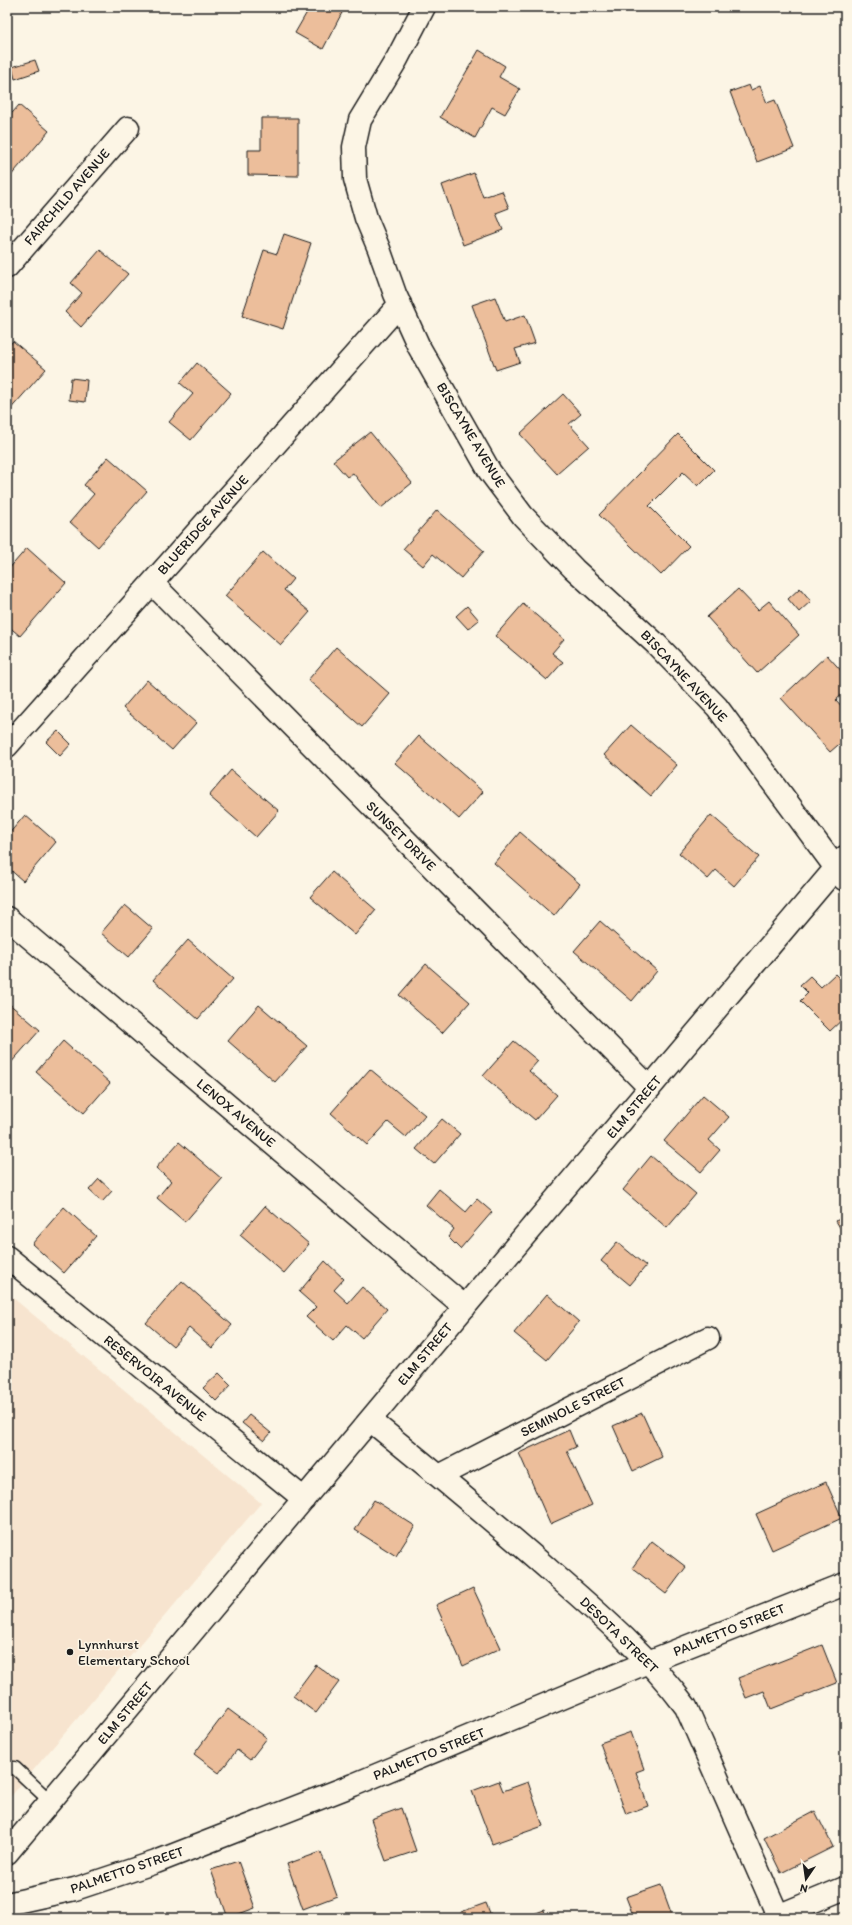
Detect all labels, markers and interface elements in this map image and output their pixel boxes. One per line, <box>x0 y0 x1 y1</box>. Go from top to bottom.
street label: FAIRCHILD AVENUE <box>20 145 114 249</box>
street label: BISCAYNE AVENUE <box>433 379 509 491</box>
street label: BLUERIDGE AVENUE <box>154 471 252 578</box>
street label: BISCAYNE AVENUE <box>637 626 731 726</box>
street label: SUNSET DRIVE <box>362 797 440 875</box>
street label: ELM STREET <box>603 1072 665 1142</box>
street label: LENOX AVENUE <box>193 1075 279 1151</box>
street label: ELM STREET <box>394 1319 456 1389</box>
street label: RESERVOIR AVENUE <box>100 1331 210 1425</box>
street label: SEMINOLE STREET <box>518 1373 629 1441</box>
street label: DESOTA STREET <box>576 1593 662 1677</box>
street label: PALMETTO STREET <box>671 1600 788 1660</box>
place label: Lynnhurst Elementary School <box>78 1636 190 1669</box>
marker: Lynnhurst Elementary School <box>65 1647 75 1657</box>
street label: ELM STREET <box>94 1678 156 1748</box>
street label: PALMETTO STREET <box>371 1724 488 1784</box>
street label: PALMETTO STREET <box>68 1843 186 1897</box>
north arrow <box>786 1859 826 1899</box>
text: N <box>799 1881 809 1895</box>

